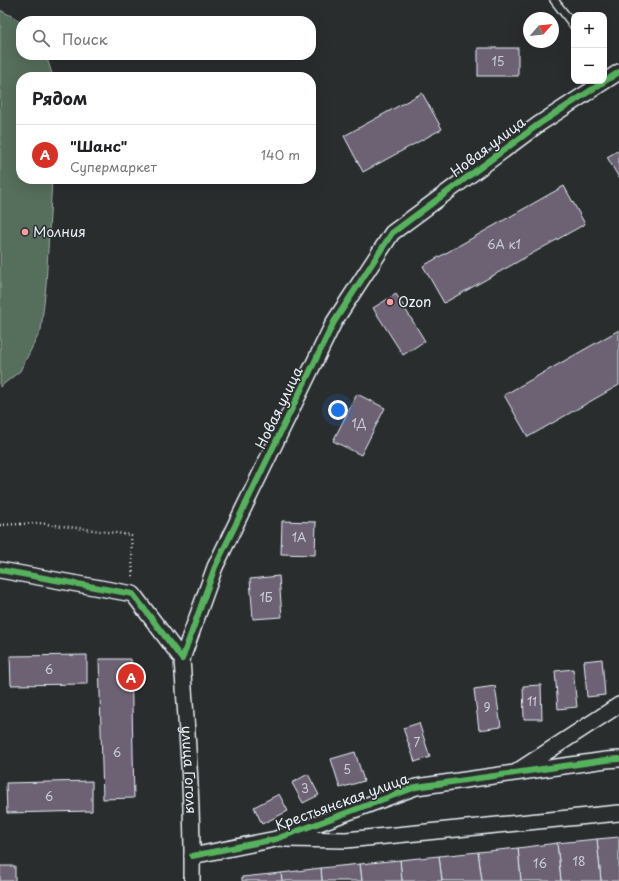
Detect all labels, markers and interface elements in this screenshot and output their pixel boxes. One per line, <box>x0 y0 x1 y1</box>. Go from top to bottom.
north arrow <box>523 12 559 48</box>
map controls <box>571 12 607 84</box>
button: + <box>571 12 607 48</box>
search box <box>16 16 316 60</box>
icon: search <box>30 27 52 49</box>
text: Поиск <box>62 27 108 50</box>
button: − <box>571 48 607 84</box>
house number: 15 <box>491 52 505 70</box>
text: Рядом <box>32 85 87 111</box>
street label: Новая улица <box>446 111 530 182</box>
text: "Шанс" <box>70 134 127 157</box>
text: A <box>40 145 50 164</box>
text: 140 m <box>261 145 300 164</box>
text: Супермаркет <box>70 157 157 176</box>
place label: Молния <box>33 221 86 242</box>
marker: Молния <box>20 227 30 237</box>
house number: 6А к1 <box>487 235 521 253</box>
place label: Ozon <box>398 291 431 312</box>
marker: Ozon <box>385 297 395 307</box>
street label: Новая улица <box>250 363 308 452</box>
your location <box>328 400 348 420</box>
house number: 1Д <box>352 414 367 432</box>
house number: 1А <box>292 528 306 546</box>
house number: 1Б <box>259 588 273 606</box>
house number: 6 <box>45 660 53 678</box>
pin: A <box>118 662 144 692</box>
house number: 11 <box>527 692 537 710</box>
house number: 9 <box>483 698 491 716</box>
street label: улица Гоголя <box>177 725 202 814</box>
house number: 7 <box>414 733 421 751</box>
house number: 6 <box>113 743 121 761</box>
house number: 5 <box>343 760 351 778</box>
street label: Крестьянская улица <box>272 768 411 835</box>
house number: 3 <box>301 779 309 797</box>
house number: 6 <box>45 787 53 805</box>
house number: 18 <box>573 852 585 870</box>
house number: 16 <box>533 854 547 872</box>

